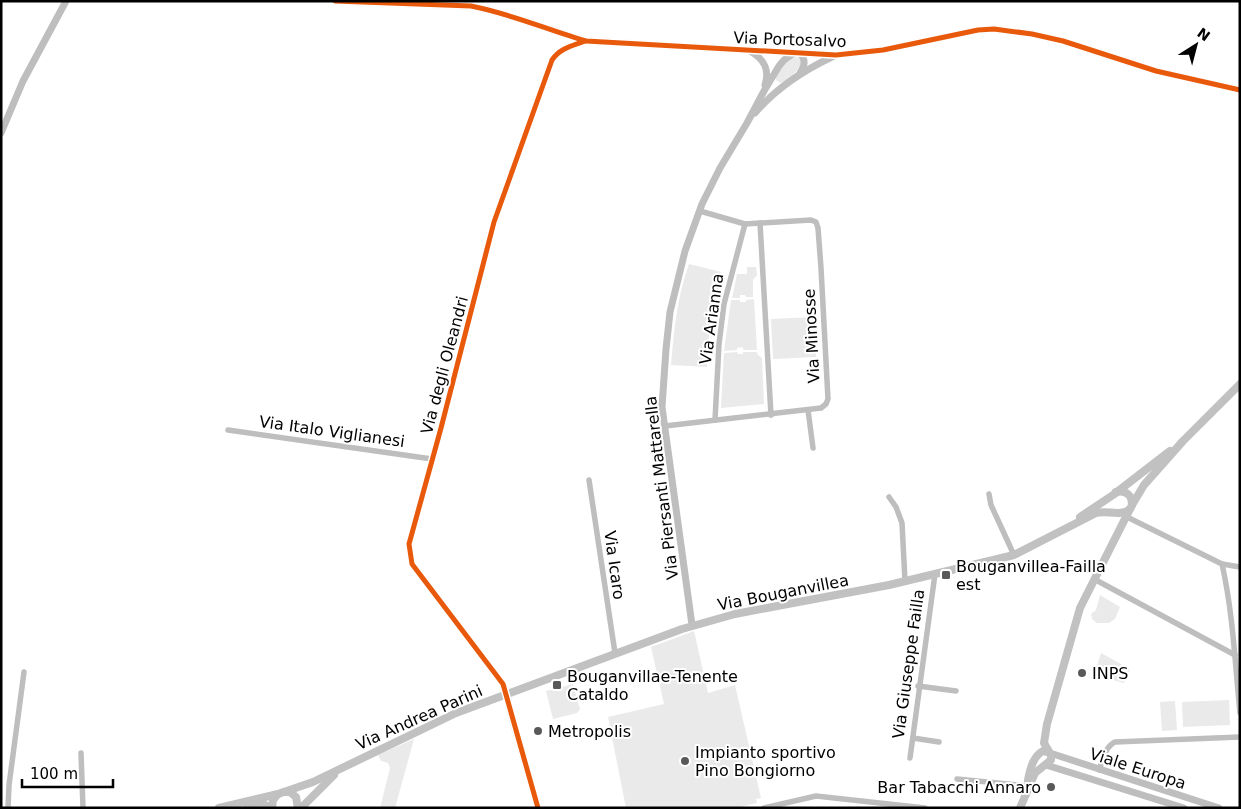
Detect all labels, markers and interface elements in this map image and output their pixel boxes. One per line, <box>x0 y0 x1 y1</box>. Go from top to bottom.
north arrow <box>1171 20 1221 70</box>
text: N <box>1194 25 1213 44</box>
street label: Via Portosalvo <box>733 28 847 51</box>
street label: Via Arianna <box>696 272 727 366</box>
street label: Via Minosse <box>800 288 823 384</box>
street label: Via degli Oleandri <box>417 294 472 436</box>
street label: Via Piersanti Mattarella <box>641 395 682 581</box>
street label: Via Italo Viglianesi <box>258 412 406 451</box>
street label: Via Icaro <box>600 529 629 601</box>
place label: Bouganvillea-Failla est <box>956 557 1106 594</box>
marker: Bouganvillea-Failla est <box>940 569 952 581</box>
street label: Via Bouganvillea <box>716 570 850 615</box>
street label: Via Giuseppe Failla <box>889 588 928 740</box>
place label: INPS <box>1092 664 1129 683</box>
place label: Bouganvillae-Tenente Cataldo <box>567 667 738 704</box>
marker: INPS <box>1076 667 1088 679</box>
marker: Bouganvillae-Tenente Cataldo <box>551 679 563 691</box>
street label: Via Andrea Parini <box>353 681 485 754</box>
place label: Metropolis <box>548 722 631 741</box>
marker: Metropolis <box>532 725 544 737</box>
place label: Impianto sportivo Pino Bongiorno <box>695 743 836 780</box>
street label: Viale Europa <box>1087 744 1189 793</box>
marker: Impianto sportivo Pino Bongiorno <box>679 755 691 767</box>
scale bar <box>22 756 114 788</box>
text: 100 m <box>30 765 78 783</box>
place label: Bar Tabacchi Annaro <box>877 778 1041 797</box>
marker: Bar Tabacchi Annaro <box>1045 781 1057 793</box>

